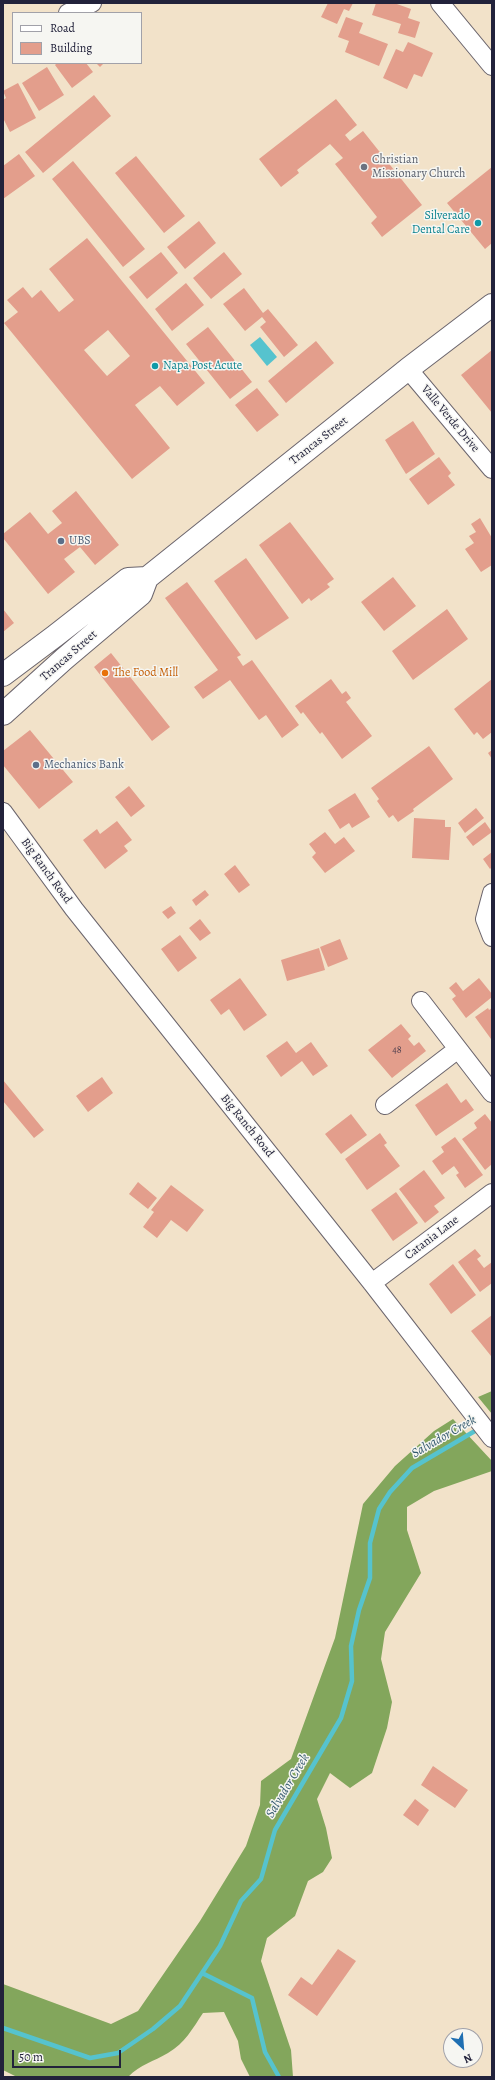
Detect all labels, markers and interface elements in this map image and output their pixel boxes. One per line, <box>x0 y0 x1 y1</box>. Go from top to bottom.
legend <box>12 12 142 64</box>
text: Road <box>50 20 75 36</box>
text: Building <box>50 40 92 56</box>
place label: Christian Missionary Church <box>372 153 465 181</box>
marker: Christian Missionary Church <box>359 162 369 172</box>
place label: Silverado Dental Care <box>412 209 470 237</box>
marker: Silverado Dental Care <box>473 218 483 228</box>
place label: Napa Post Acute <box>163 359 242 373</box>
marker: Napa Post Acute <box>150 361 160 371</box>
street label: Valle Verde Drive <box>418 383 482 455</box>
street label: Trancas Street <box>287 414 351 468</box>
place label: UBS <box>69 534 91 548</box>
marker: UBS <box>56 536 66 546</box>
street label: Trancas Street <box>38 628 100 684</box>
place label: The Food Mill <box>113 666 178 680</box>
marker: The Food Mill <box>100 668 110 678</box>
place label: Mechanics Bank <box>44 758 124 772</box>
marker: Mechanics Bank <box>31 760 41 770</box>
street label: Big Ranch Road <box>18 836 74 906</box>
house number: 48 <box>392 1045 402 1057</box>
street label: Big Ranch Road <box>217 1092 277 1160</box>
street label: Catania Lane <box>402 1213 462 1263</box>
water label: Salvador Creek <box>409 1412 479 1462</box>
water label: Salvador Creek <box>263 1751 313 1821</box>
north arrow <box>443 2028 483 2068</box>
scale bar <box>14 2042 123 2068</box>
text: 50 m <box>19 2049 43 2065</box>
text: N <box>461 2050 475 2067</box>

